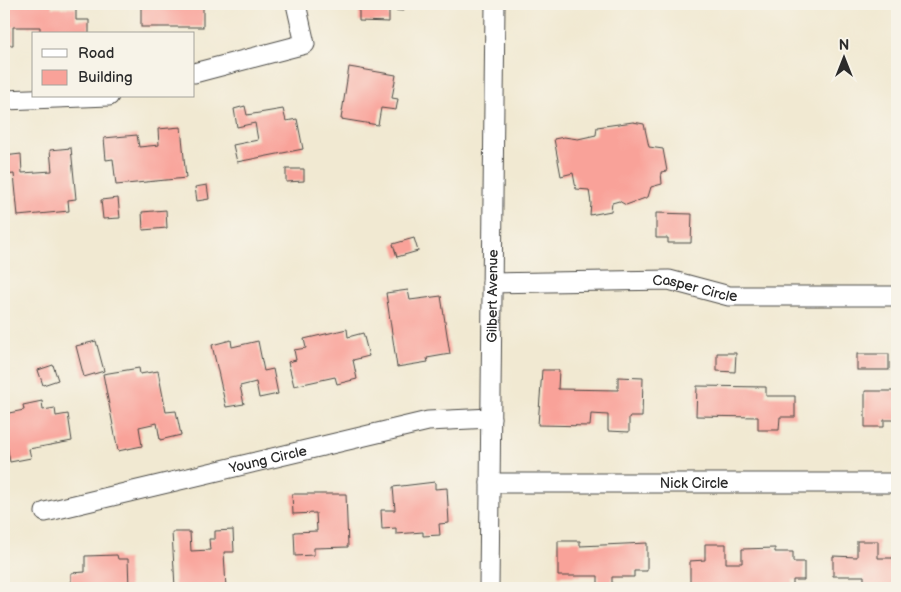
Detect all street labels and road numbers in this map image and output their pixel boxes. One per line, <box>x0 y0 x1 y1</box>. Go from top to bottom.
street label: Gilbert Avenue <box>484 249 501 343</box>
street label: Casper Circle <box>652 272 737 305</box>
street label: Young Circle <box>226 442 308 477</box>
street label: Nick Circle <box>660 475 728 492</box>

